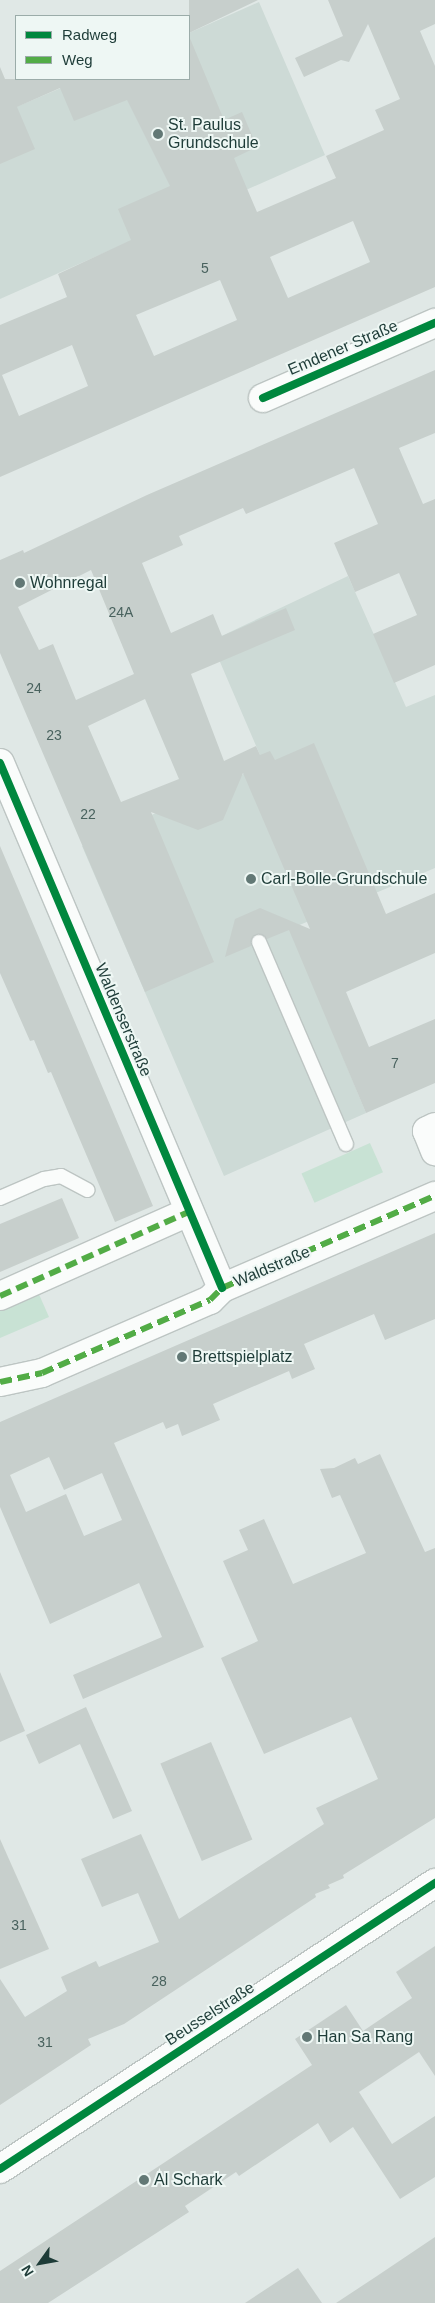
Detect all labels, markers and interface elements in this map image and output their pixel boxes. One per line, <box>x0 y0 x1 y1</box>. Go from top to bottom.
legend <box>15 15 190 80</box>
text: Radweg <box>62 26 117 43</box>
text: Weg <box>62 51 93 68</box>
place label: St. Paulus Grundschule <box>168 115 259 153</box>
marker: St. Paulus Grundschule <box>152 128 164 140</box>
house number: 5 <box>201 260 209 276</box>
street label: Emdener Straße <box>285 316 401 380</box>
place label: Wohnregal <box>30 573 107 593</box>
marker: Wohnregal <box>14 577 26 589</box>
house number: 24A <box>109 604 133 620</box>
house number: 24 <box>26 680 42 696</box>
house number: 23 <box>46 727 62 743</box>
house number: 22 <box>80 806 96 822</box>
place label: Carl-Bolle-Grundschule <box>261 869 427 889</box>
marker: Carl-Bolle-Grundschule <box>245 873 257 885</box>
street label: Waldenserstraße <box>90 960 156 1080</box>
house number: 7 <box>391 1055 399 1071</box>
street label: Waldstraße <box>231 1242 313 1292</box>
place label: Brettspielplatz <box>192 1347 292 1367</box>
marker: Brettspielplatz <box>176 1351 188 1363</box>
house number: 31 <box>11 1917 27 1933</box>
house number: 28 <box>151 1973 167 1989</box>
street label: Beusselstraße <box>162 1978 258 2050</box>
place label: Han Sa Rang <box>317 2027 413 2047</box>
marker: Han Sa Rang <box>301 2031 313 2043</box>
house number: 31 <box>37 2034 53 2050</box>
place label: Al Schark <box>154 2170 222 2190</box>
marker: Al Schark <box>138 2174 150 2186</box>
north arrow <box>15 2238 65 2288</box>
text: N <box>18 2262 37 2279</box>

